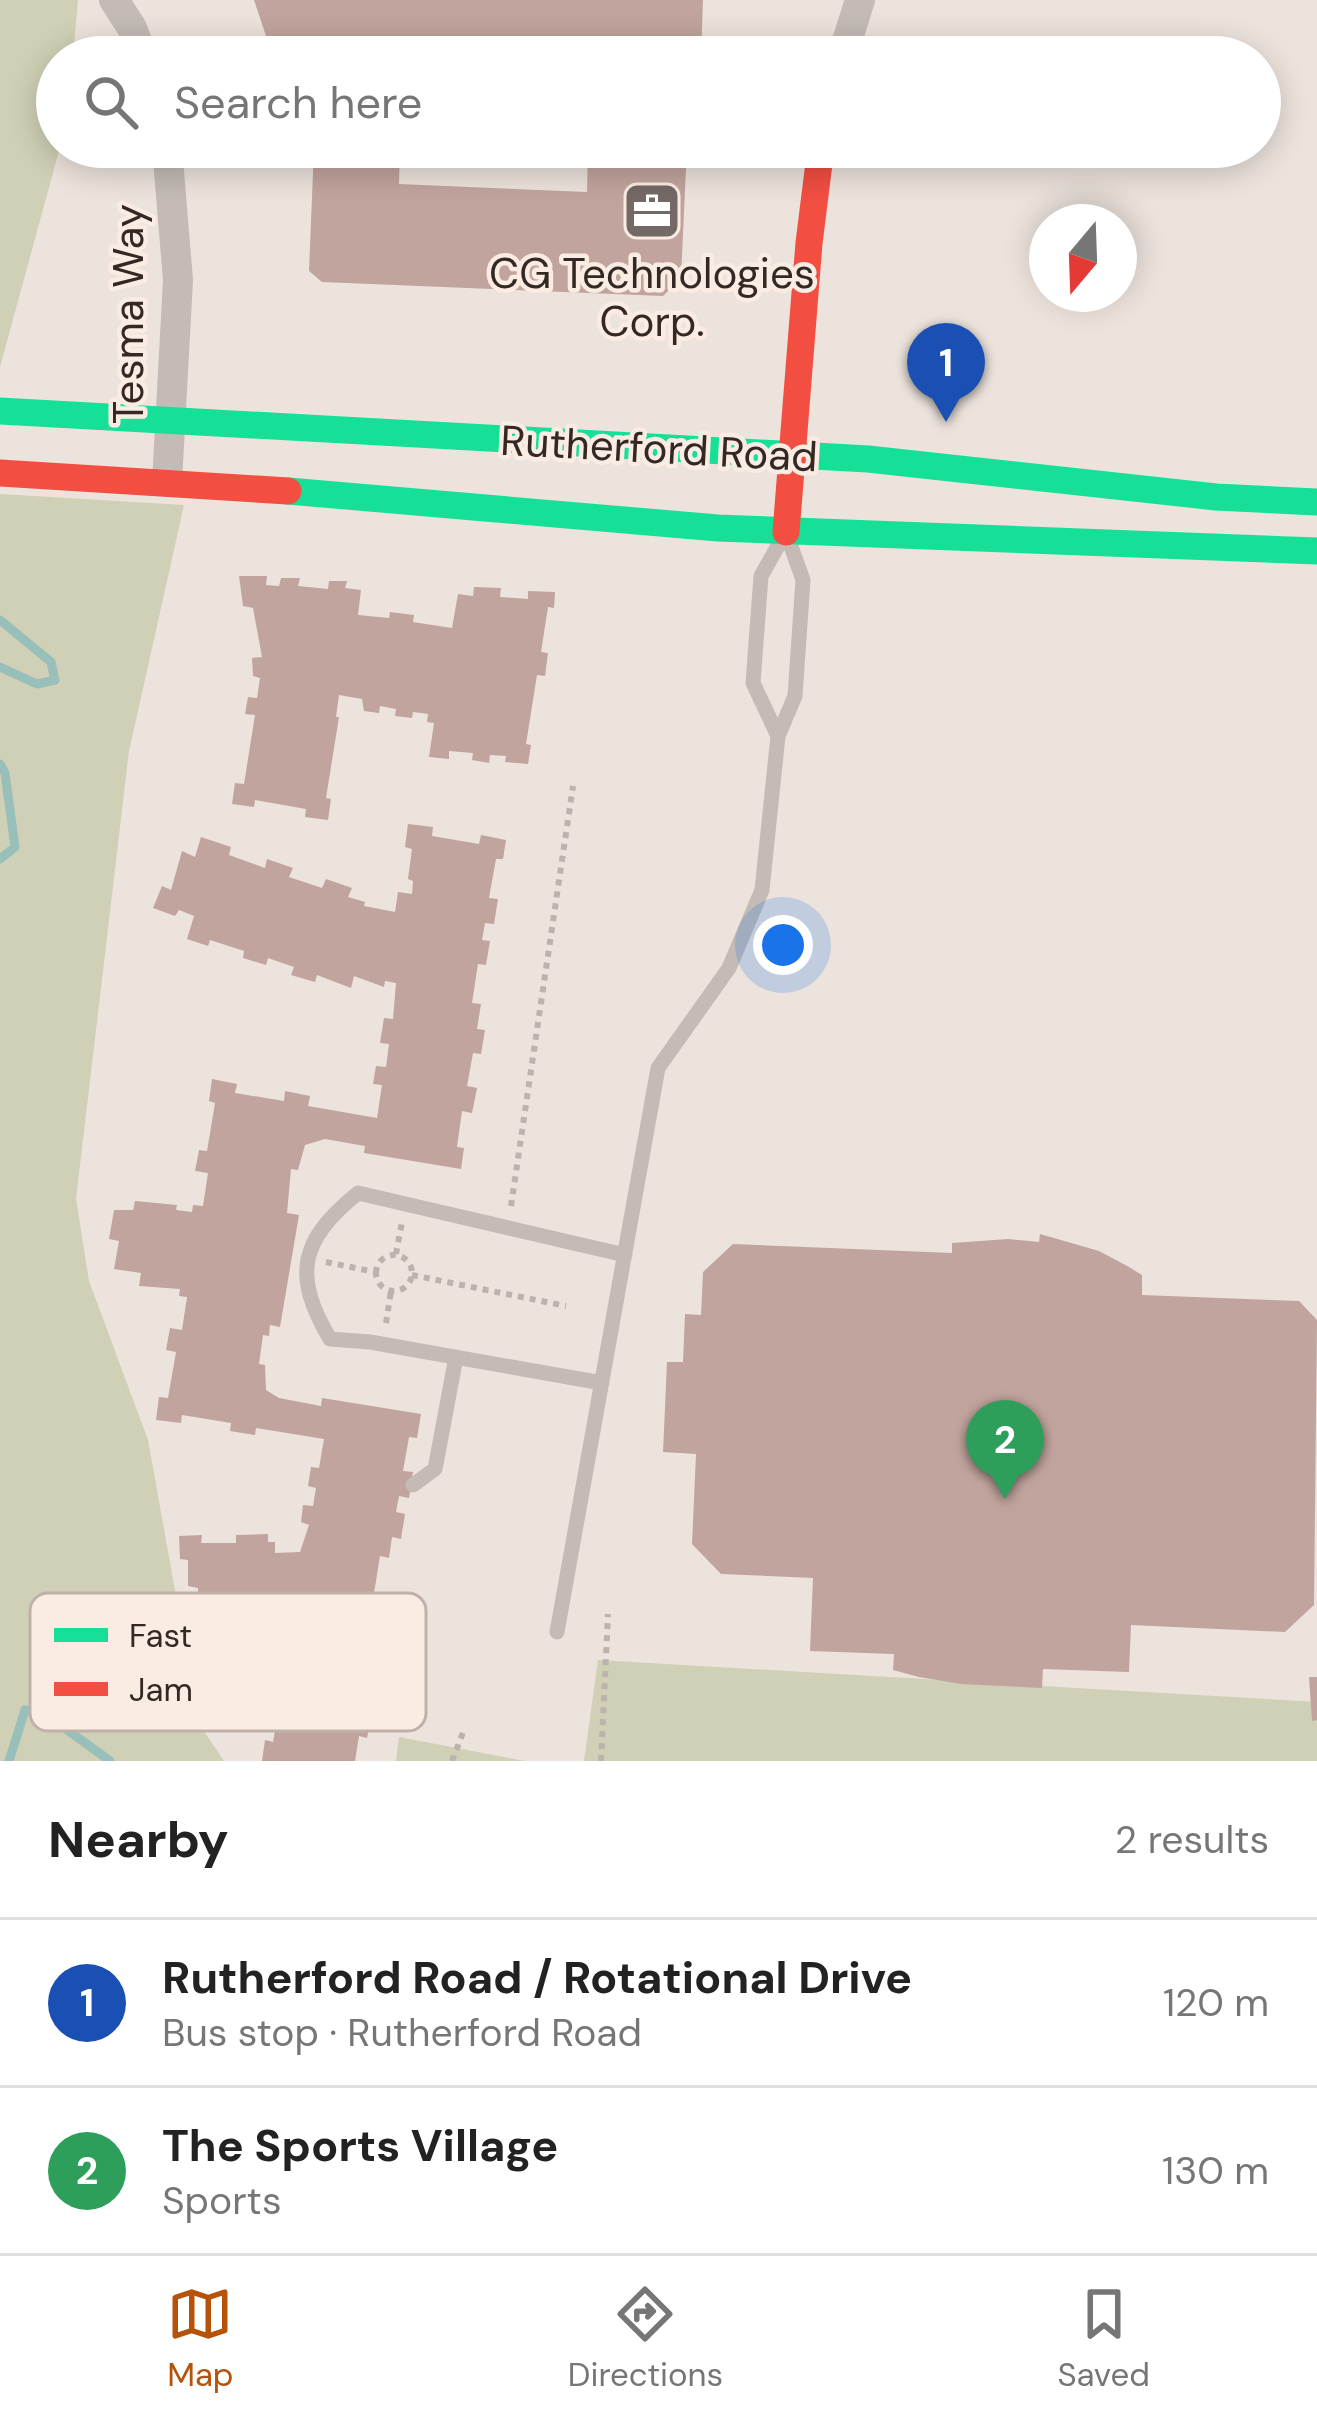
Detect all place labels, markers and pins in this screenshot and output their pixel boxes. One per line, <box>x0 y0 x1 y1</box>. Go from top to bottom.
office icon: CG Technologies Corp. <box>621 180 683 242</box>
place label: CG Technologies Corp. <box>489 246 815 349</box>
pin: 1 <box>907 323 985 422</box>
pin: 2 <box>966 1400 1044 1499</box>

